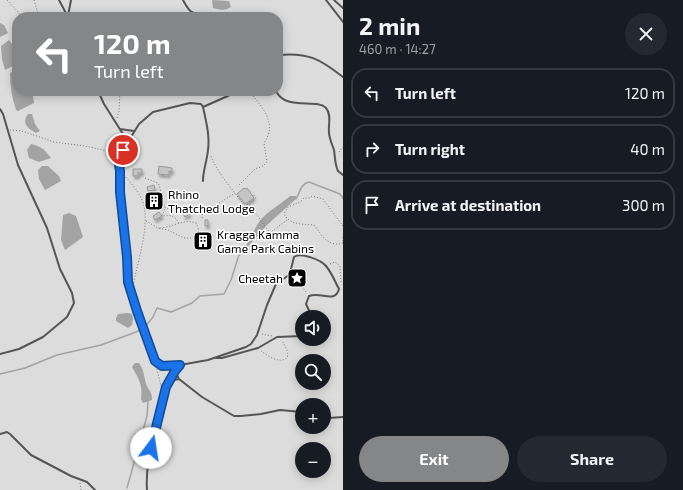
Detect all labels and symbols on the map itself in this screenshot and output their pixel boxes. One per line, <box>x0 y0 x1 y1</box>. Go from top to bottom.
pin <box>106 133 140 167</box>
place label: Rhino Thatched Lodge <box>168 187 255 215</box>
building icon: Rhino Thatched Lodge <box>143 190 165 212</box>
place label: Kragga Kamma Game Park Cabins <box>217 227 314 255</box>
building icon: Kragga Kamma Game Park Cabins <box>192 230 214 252</box>
place icon: Cheetah <box>286 267 308 289</box>
place label: Cheetah <box>238 271 283 285</box>
position arrow <box>130 427 172 469</box>

